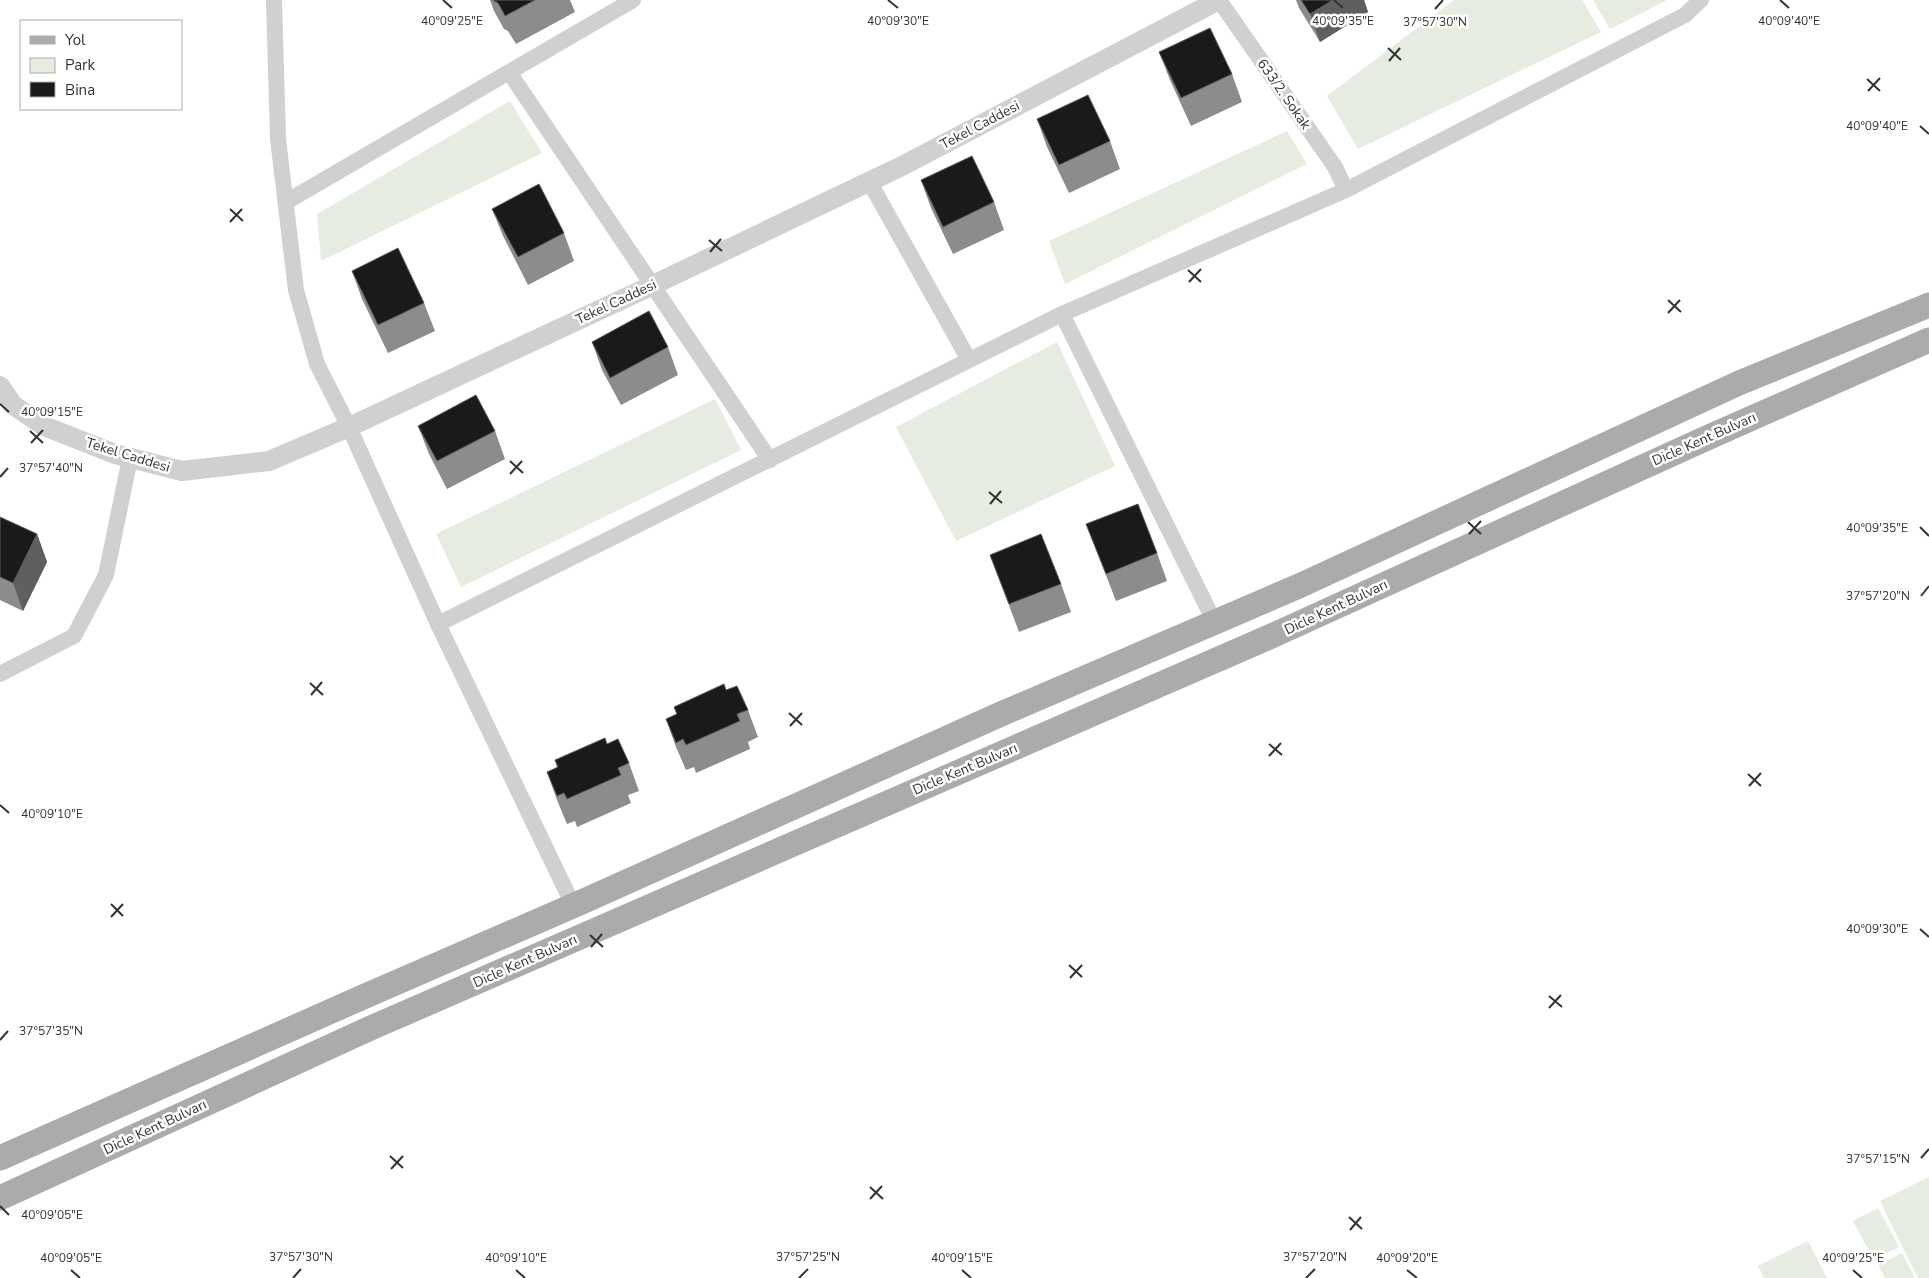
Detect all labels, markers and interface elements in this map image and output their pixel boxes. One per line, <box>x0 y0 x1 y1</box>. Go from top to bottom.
text: 40°09'25"E <box>421 13 483 29</box>
text: 40°09'30"E <box>867 13 929 29</box>
text: 40°09'35"E <box>1312 13 1374 29</box>
text: 40°09'40"E <box>1758 13 1820 29</box>
text: 37°57'30"N <box>1403 14 1467 30</box>
legend <box>20 20 182 110</box>
text: Yol <box>64 30 86 50</box>
text: Park <box>65 55 95 75</box>
street label: 633/2. Sokak <box>1253 55 1316 134</box>
text: Bina <box>65 80 95 100</box>
street label: Tekel Caddesi <box>937 96 1023 154</box>
text: 40°09'40"E <box>1846 118 1908 134</box>
street label: Tekel Caddesi <box>572 275 660 329</box>
text: 40°09'15"E <box>21 404 83 420</box>
street label: Dicle Kent Bulvarı <box>1649 408 1759 470</box>
street label: Tekel Caddesi <box>84 433 172 477</box>
text: 37°57'40"N <box>19 460 83 476</box>
text: 40°09'35"E <box>1846 520 1908 536</box>
street label: Dicle Kent Bulvarı <box>1281 575 1391 639</box>
text: 37°57'20"N <box>1846 588 1910 604</box>
street label: Dicle Kent Bulvarı <box>910 738 1020 800</box>
text: 40°09'10"E <box>21 806 83 822</box>
text: 40°09'30"E <box>1846 921 1908 937</box>
street label: Dicle Kent Bulvarı <box>470 930 580 992</box>
text: 37°57'35"N <box>19 1023 83 1039</box>
street label: Dicle Kent Bulvarı <box>100 1095 210 1159</box>
text: 37°57'15"N <box>1846 1151 1910 1167</box>
text: 40°09'05"E <box>21 1207 83 1223</box>
text: 37°57'30"N <box>269 1249 333 1265</box>
text: 37°57'25"N <box>776 1249 840 1265</box>
text: 37°57'20"N <box>1283 1249 1347 1265</box>
text: 40°09'05"E <box>40 1250 102 1266</box>
text: 40°09'10"E <box>485 1250 547 1266</box>
text: 40°09'15"E <box>931 1250 993 1266</box>
text: 40°09'20"E <box>1376 1250 1438 1266</box>
text: 40°09'25"E <box>1822 1250 1884 1266</box>

